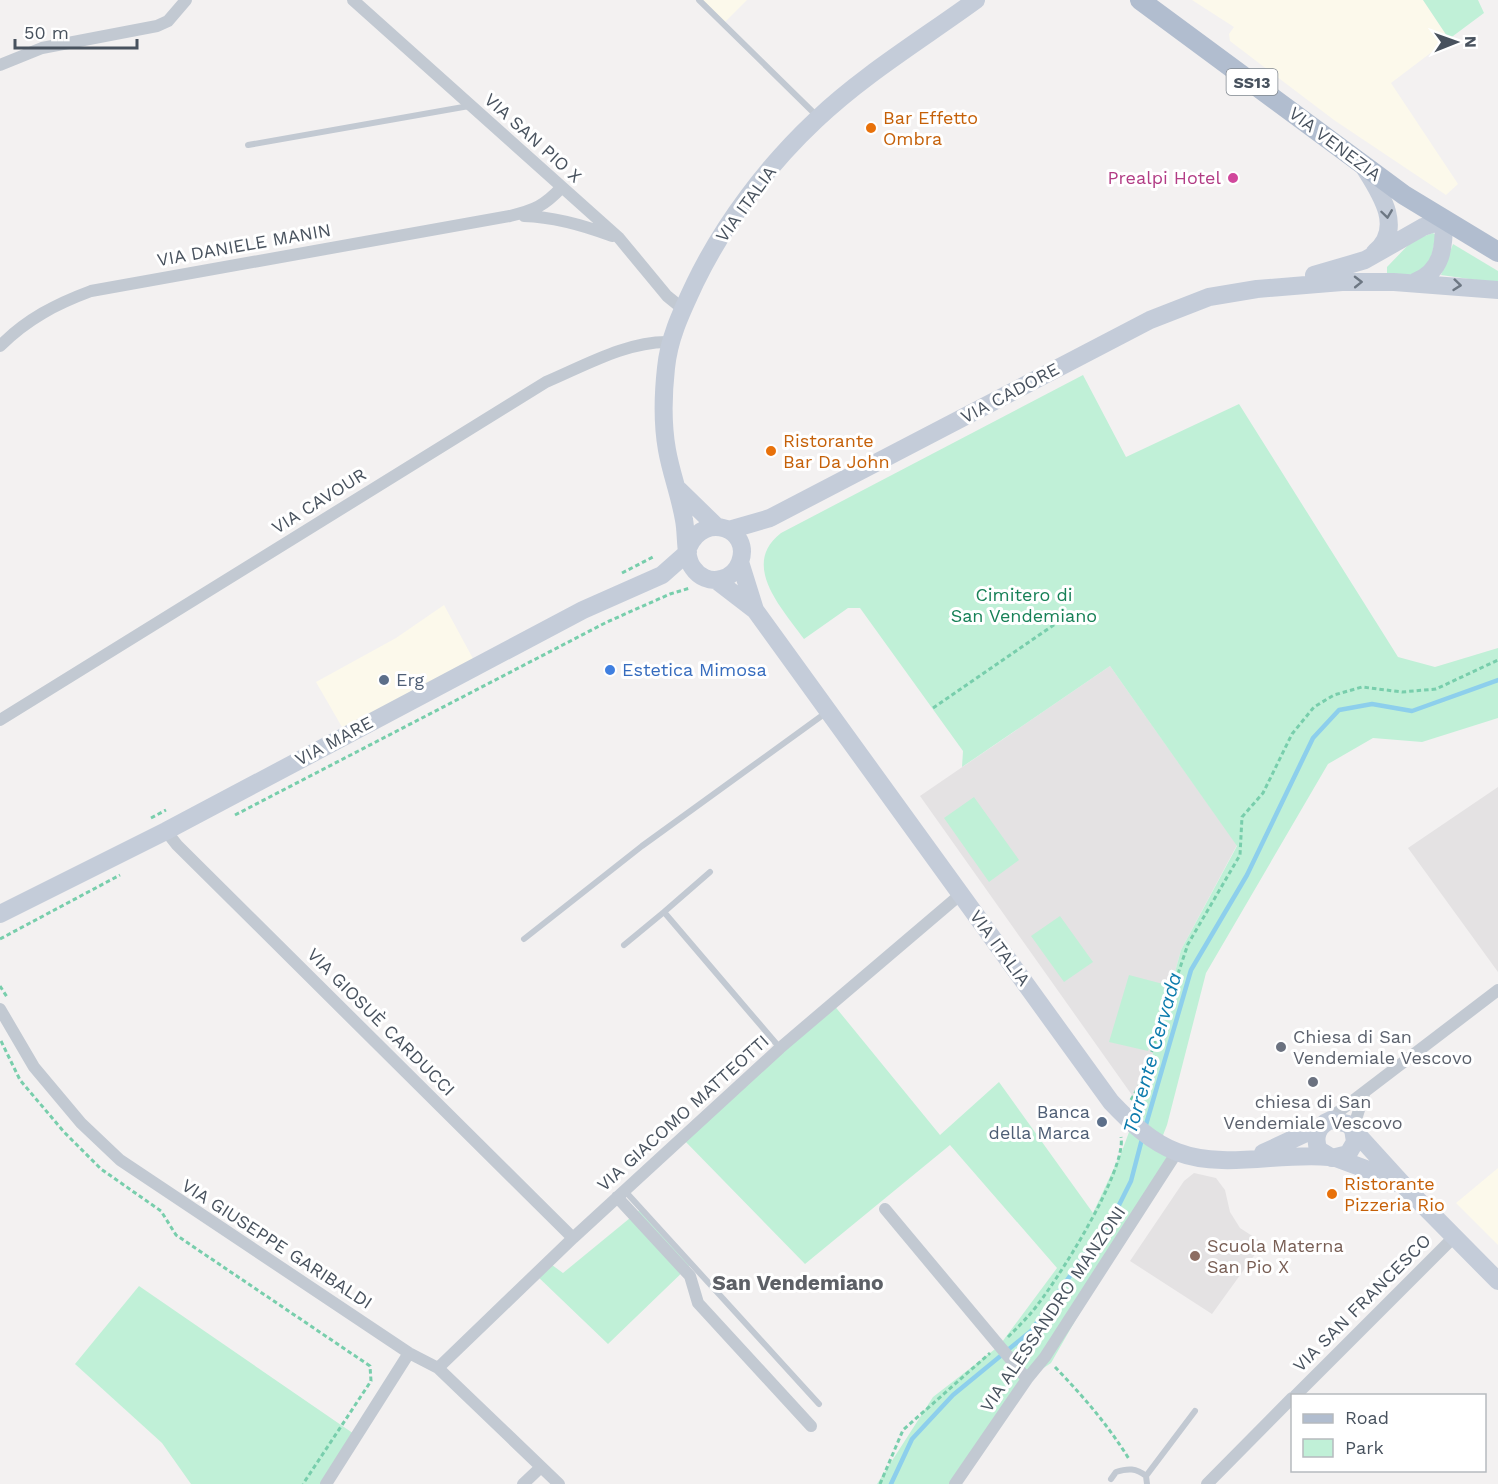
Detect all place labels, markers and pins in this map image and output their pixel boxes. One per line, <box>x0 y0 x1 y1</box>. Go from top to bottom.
place label: Bar Effetto Ombra <box>883 107 978 149</box>
marker: Bar Effetto Ombra <box>864 121 878 135</box>
place label: Prealpi Hotel <box>1108 167 1221 188</box>
marker: Prealpi Hotel <box>1226 171 1240 185</box>
place label: Ristorante Bar Da John <box>783 430 890 472</box>
marker: Ristorante Bar Da John <box>764 444 778 458</box>
place label: Estetica Mimosa <box>622 659 767 680</box>
marker: Estetica Mimosa <box>603 663 617 677</box>
place label: Erg <box>396 669 424 690</box>
marker: Erg <box>377 673 391 687</box>
place label: Chiesa di San Vendemiale Vescovo <box>1293 1026 1472 1068</box>
marker: Chiesa di San Vendemiale Vescovo <box>1274 1040 1288 1054</box>
marker: chiesa di San Vendemiale Vescovo <box>1306 1075 1320 1089</box>
place label: chiesa di San Vendemiale Vescovo <box>1223 1091 1403 1133</box>
place label: Banca della Marca <box>989 1101 1090 1143</box>
marker: Banca della Marca <box>1095 1115 1109 1129</box>
place label: Ristorante Pizzeria Rio <box>1344 1173 1445 1215</box>
marker: Ristorante Pizzeria Rio <box>1325 1187 1339 1201</box>
place label: Scuola Materna San Pio X <box>1207 1235 1344 1277</box>
marker: Scuola Materna San Pio X <box>1188 1249 1202 1263</box>

